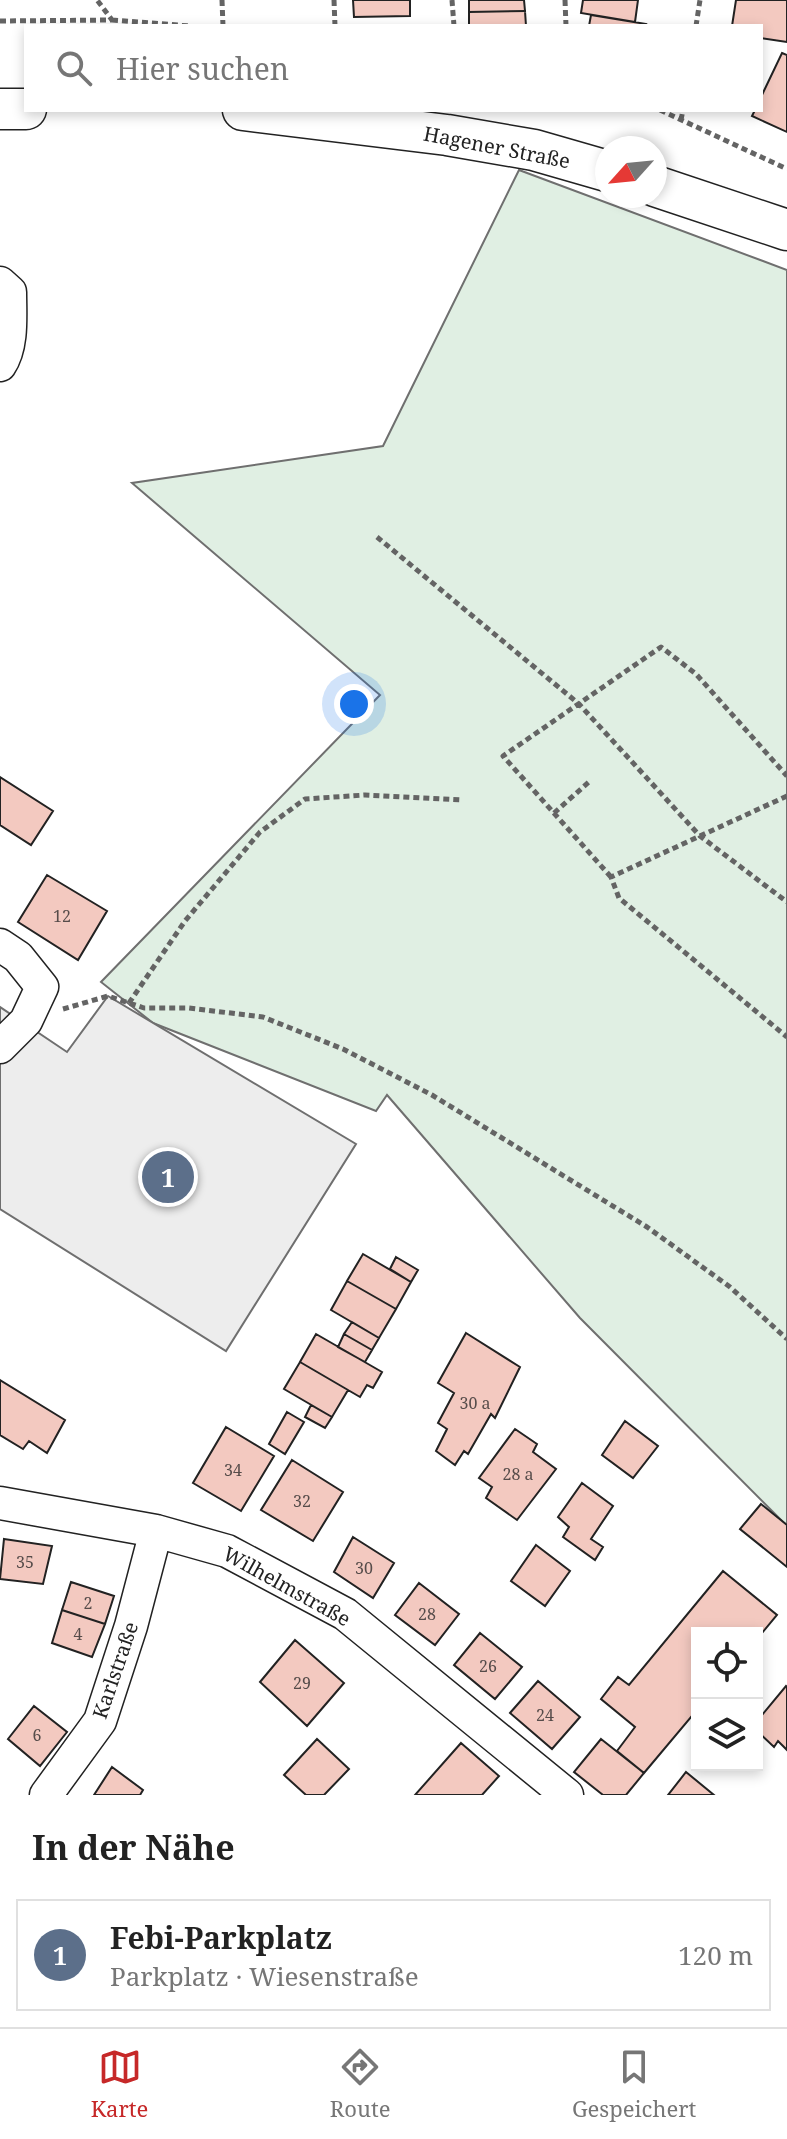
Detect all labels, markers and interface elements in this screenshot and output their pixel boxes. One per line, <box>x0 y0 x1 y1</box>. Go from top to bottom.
search box <box>24 24 763 112</box>
icon: search <box>52 46 96 90</box>
text: Hier suchen <box>116 48 289 89</box>
street label: Hagener Straße <box>421 120 573 174</box>
north arrow <box>595 136 667 208</box>
your location <box>334 684 374 724</box>
house number: 12 <box>53 905 71 927</box>
pin: 1 <box>142 1147 194 1207</box>
house number: 30 a <box>459 1392 491 1414</box>
house number: 34 <box>224 1459 242 1481</box>
house number: 28 a <box>502 1463 534 1485</box>
house number: 32 <box>293 1490 311 1512</box>
street label: Wilhelmstraße <box>218 1540 356 1632</box>
house number: 35 <box>16 1551 34 1573</box>
house number: 30 <box>355 1557 373 1579</box>
house number: 2 <box>84 1592 92 1614</box>
house number: 28 <box>418 1603 436 1625</box>
street label: Karlstraße <box>86 1618 144 1722</box>
house number: 4 <box>74 1623 83 1645</box>
map controls <box>691 1627 763 1771</box>
button: locate <box>691 1627 763 1699</box>
house number: 26 <box>479 1655 497 1677</box>
house number: 29 <box>293 1672 311 1694</box>
button: layers <box>691 1699 763 1771</box>
house number: 24 <box>536 1704 554 1726</box>
house number: 6 <box>33 1724 42 1746</box>
text: In der Nähe <box>32 1824 235 1870</box>
text: Febi-Parkplatz <box>110 1917 332 1958</box>
text: 1 <box>53 1937 67 1973</box>
text: 120 m <box>678 1937 753 1973</box>
text: Parkplatz · Wiesenstraße <box>110 1958 419 1994</box>
tab: Karte <box>91 2045 148 2123</box>
tab: Route <box>330 2045 390 2123</box>
tab: Gespeichert <box>572 2045 696 2123</box>

